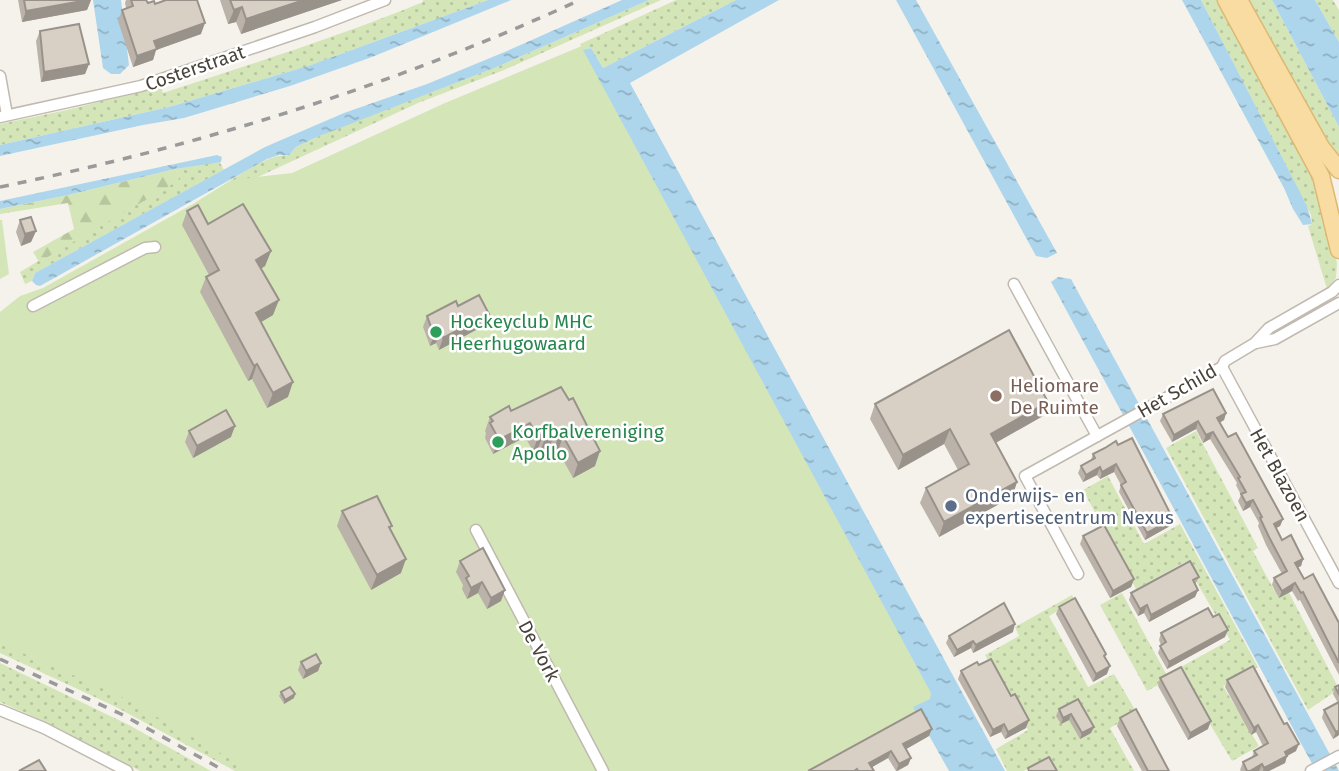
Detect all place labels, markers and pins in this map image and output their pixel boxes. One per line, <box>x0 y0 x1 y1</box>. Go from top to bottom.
place label: Hockeyclub MHC Heerhugowaard <box>450 310 593 355</box>
marker: Hockeyclub MHC Heerhugowaard <box>428 324 444 340</box>
place label: Heliomare De Ruimte <box>1010 374 1099 419</box>
marker: Heliomare De Ruimte <box>988 388 1004 404</box>
place label: Korfbalvereniging Apollo <box>512 420 664 465</box>
marker: Korfbalvereniging Apollo <box>490 434 506 450</box>
place label: Onderwijs- en expertisecentrum Nexus <box>965 484 1174 529</box>
marker: Onderwijs- en expertisecentrum Nexus <box>943 498 959 514</box>

